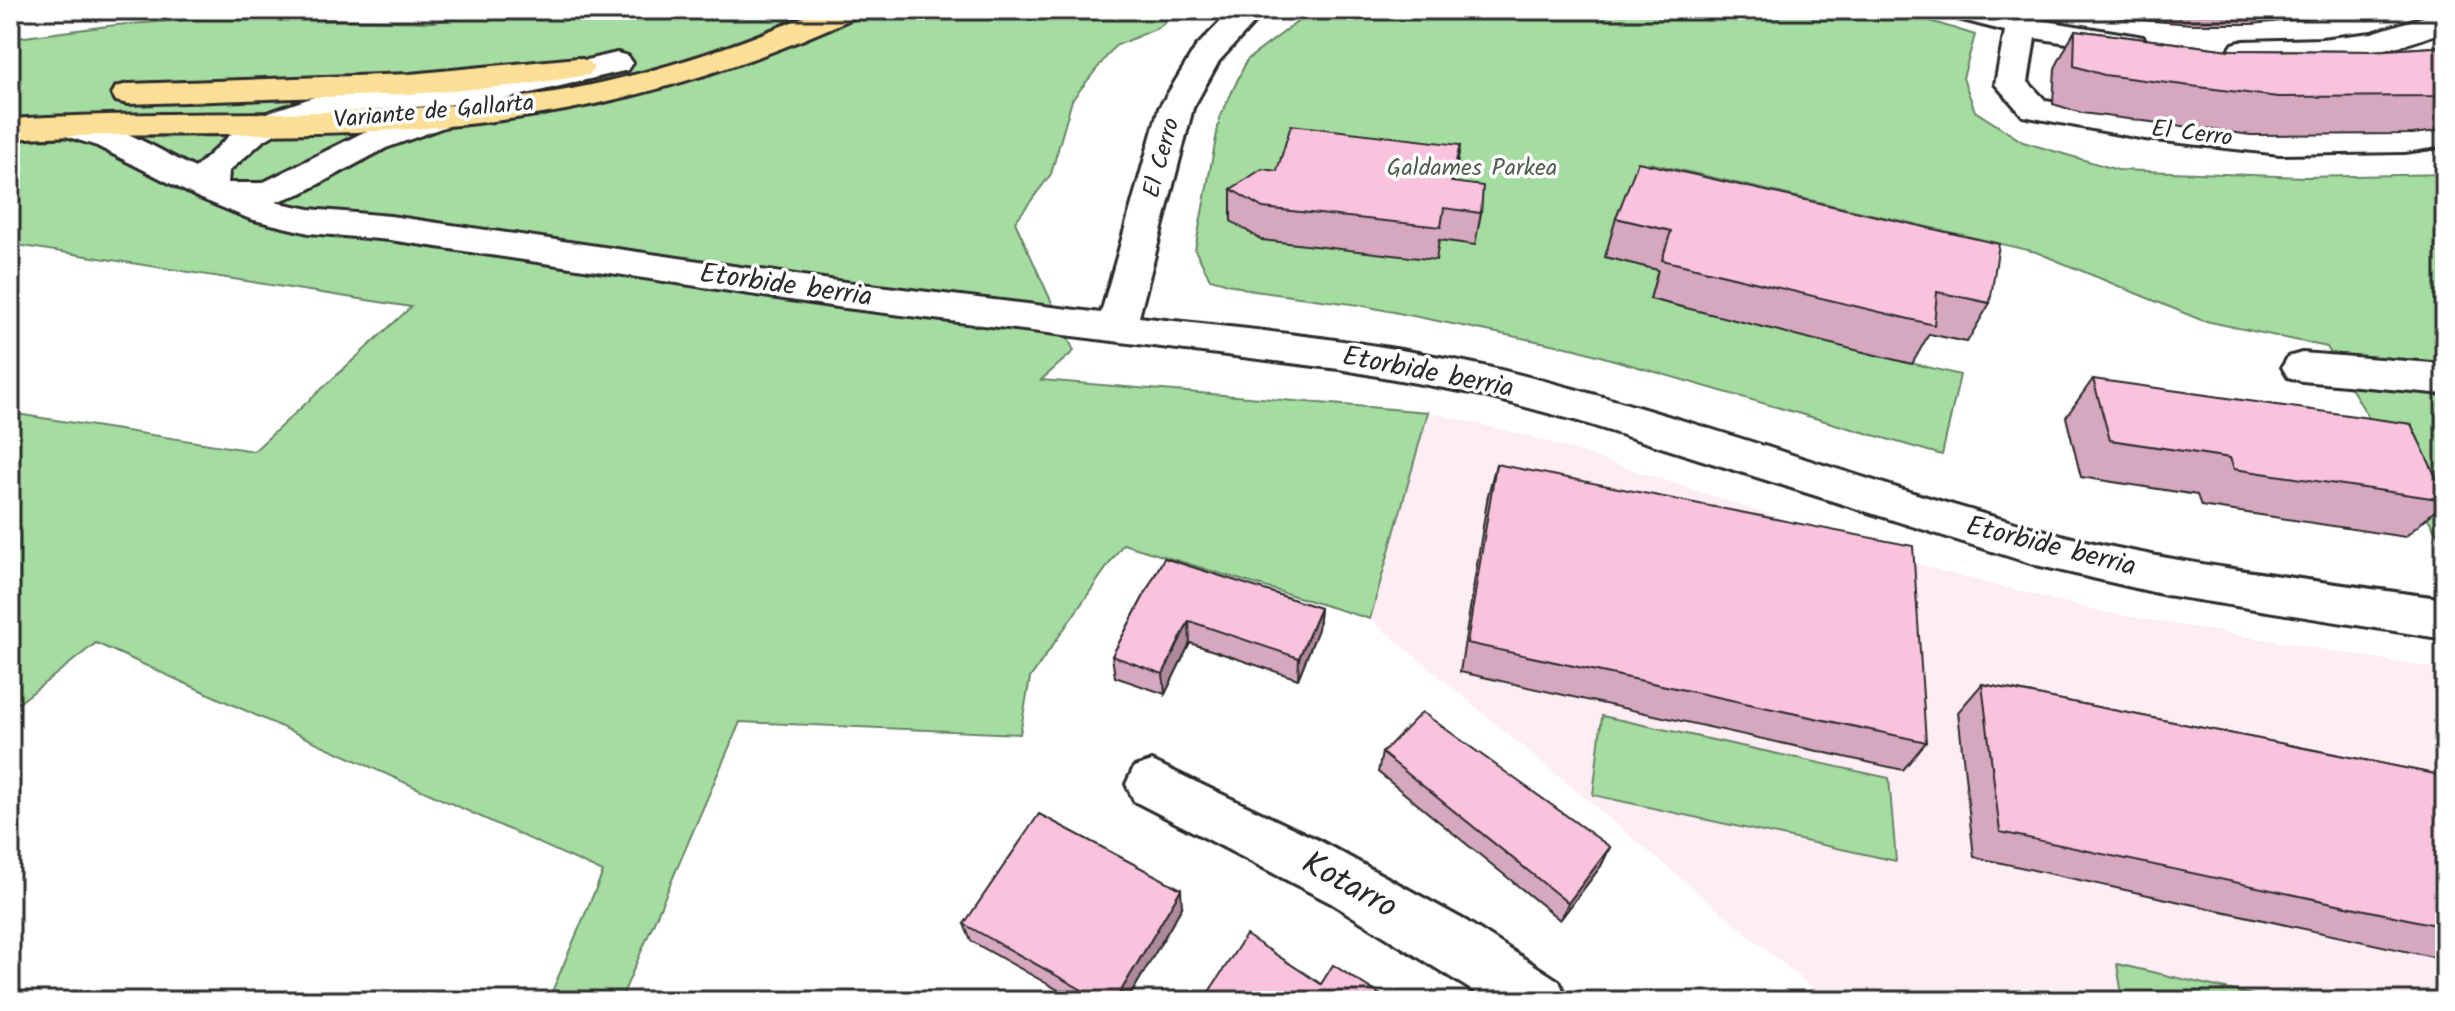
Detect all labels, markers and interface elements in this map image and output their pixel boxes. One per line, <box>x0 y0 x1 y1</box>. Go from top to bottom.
street label: Variante de Gallarta <box>332 84 536 140</box>
street label: El Cerro <box>2149 110 2235 158</box>
street label: El Cerro <box>1133 113 1191 202</box>
park label: Galdames Parkea <box>1387 149 1557 188</box>
street label: Etorbide berria <box>697 252 875 320</box>
street label: Etorbide berria <box>1338 334 1518 412</box>
street label: Etorbide berria <box>1961 504 2141 590</box>
street label: Kotarro <box>1291 838 1407 934</box>

